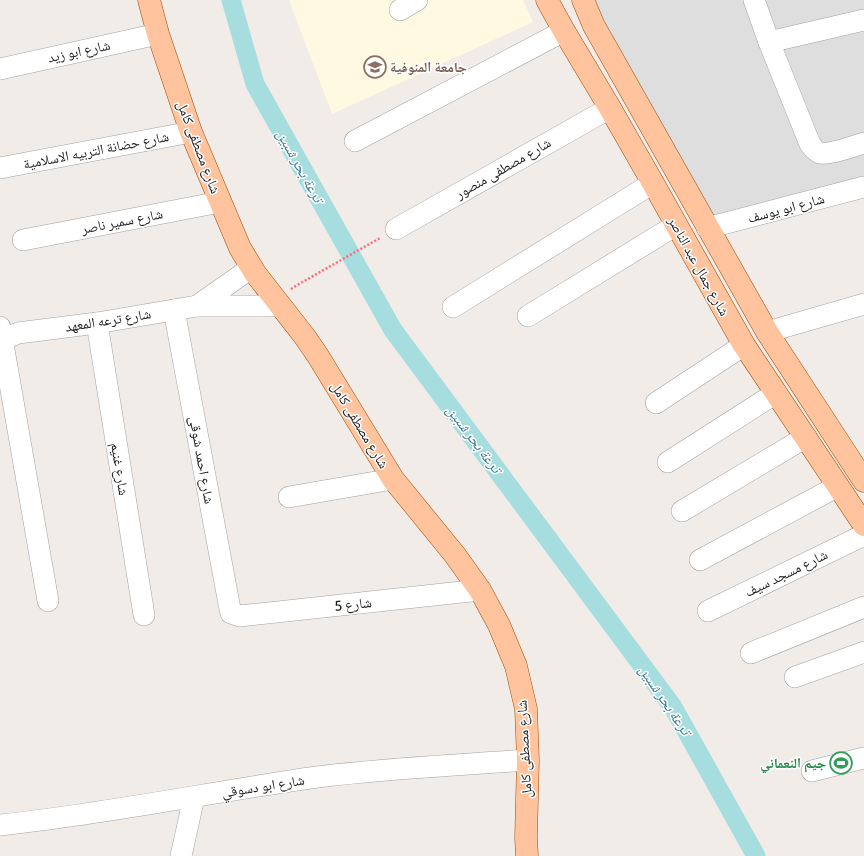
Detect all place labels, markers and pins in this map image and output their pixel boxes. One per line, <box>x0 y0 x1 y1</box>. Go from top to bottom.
school or university icon: جامعة المنوفية <box>362 54 388 80</box>
place label: جامعة المنوفية <box>390 58 467 76</box>
sports icon: جيم النعماني <box>828 750 854 776</box>
place label: جيم النعماني <box>760 754 826 774</box>

